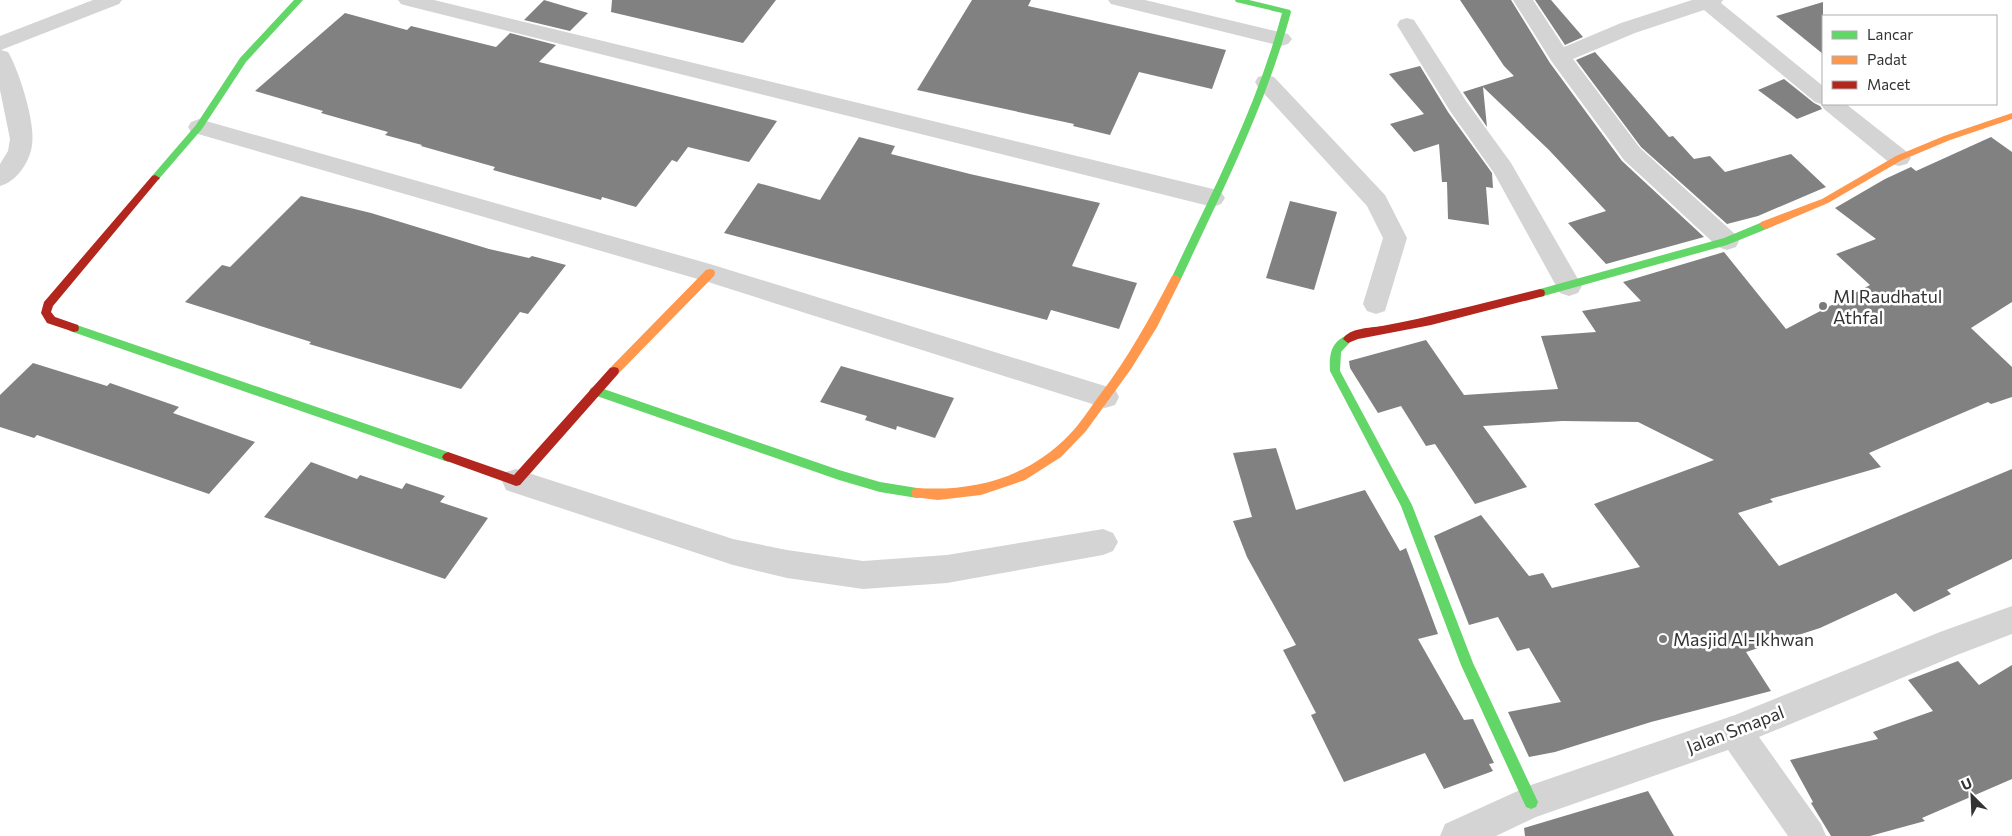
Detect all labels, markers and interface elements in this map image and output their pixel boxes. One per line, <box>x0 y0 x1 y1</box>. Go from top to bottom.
legend <box>1822 15 1997 105</box>
text: Lancar <box>1867 25 1913 43</box>
text: Padat <box>1867 50 1907 68</box>
text: Macet <box>1867 75 1910 93</box>
place label: MI Raudhatul Athfal <box>1833 285 1942 328</box>
marker: MI Raudhatul Athfal <box>1817 300 1829 312</box>
place label: Masjid Al-Ikhwan <box>1673 628 1814 650</box>
marker: Masjid Al-Ikhwan <box>1657 633 1669 645</box>
street label: Jalan Smapal <box>1683 700 1787 758</box>
north arrow <box>1947 771 1997 821</box>
text: U <box>1958 774 1975 794</box>

